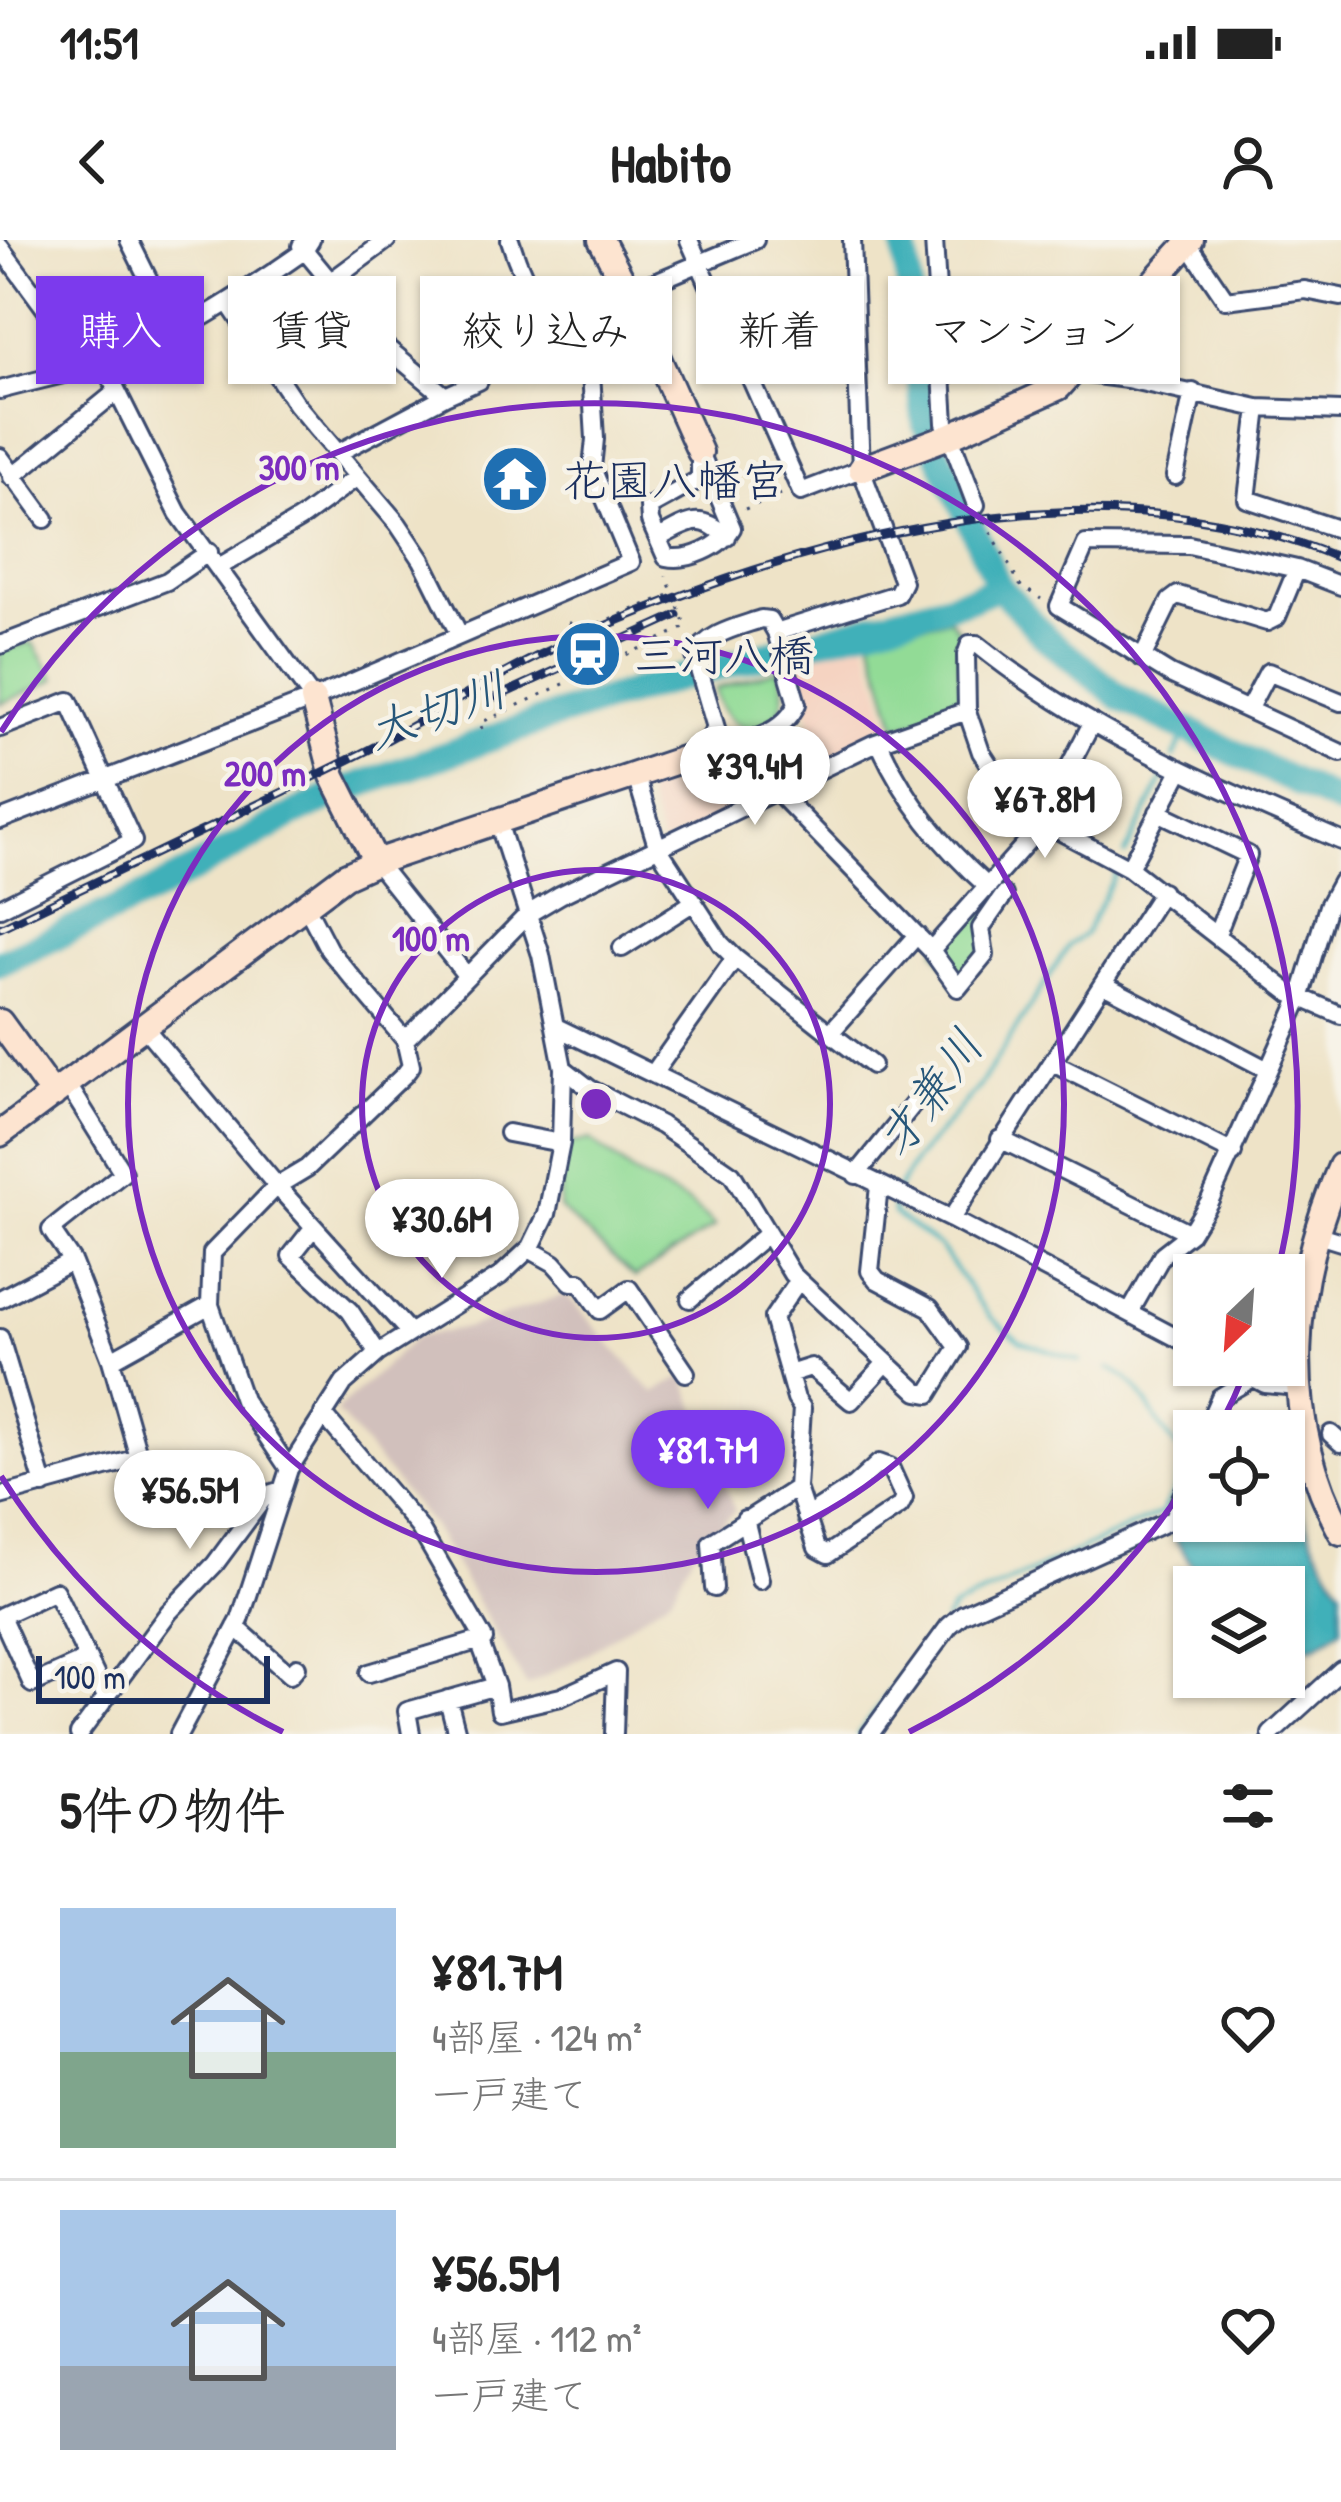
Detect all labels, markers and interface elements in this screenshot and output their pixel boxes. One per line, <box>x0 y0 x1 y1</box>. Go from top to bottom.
text: 11:51 <box>60 12 138 73</box>
text: Habito <box>610 126 731 199</box>
icon: back <box>60 129 126 195</box>
icon: person <box>1215 129 1281 195</box>
chip: 購入 <box>36 276 204 384</box>
chip: 賃貸 <box>228 276 396 384</box>
chip: 絞り込み <box>420 276 672 384</box>
chip: 新着 <box>696 276 864 384</box>
chip: マンション <box>888 276 1180 384</box>
text: 300 m <box>258 442 340 491</box>
temple icon: 花園八幡宮 <box>480 444 550 514</box>
place label: 花園八幡宮 <box>562 449 787 510</box>
station icon: 三河八橋 <box>553 619 623 689</box>
place label: 三河八橋 <box>634 624 814 685</box>
water label: 大切川 <box>358 655 516 763</box>
pin: ¥39.4M <box>657 726 853 828</box>
text: ¥39.4M <box>707 738 803 791</box>
text: 200 m <box>224 748 306 797</box>
pin: ¥67.8M <box>947 759 1143 861</box>
text: ¥67.8M <box>994 771 1096 824</box>
text: 100 m <box>392 913 470 962</box>
water label: 才兼川 <box>860 1016 998 1170</box>
centre of rings <box>575 1083 617 1125</box>
pin: ¥30.6M <box>344 1179 540 1281</box>
text: ¥30.6M <box>392 1191 492 1244</box>
north arrow <box>1173 1254 1305 1386</box>
map controls <box>1173 1254 1305 1698</box>
pin: ¥81.7M <box>610 1410 806 1512</box>
button: locate <box>1173 1410 1305 1542</box>
text: ¥81.7M <box>658 1422 758 1475</box>
pin: ¥56.5M <box>92 1450 288 1552</box>
text: ¥56.5M <box>141 1462 239 1515</box>
button: layers <box>1173 1566 1305 1698</box>
scale bar <box>36 1650 270 1703</box>
text: 100 m <box>54 1655 126 1699</box>
icon: filters <box>1215 1773 1281 1839</box>
text: 5件の物件 <box>60 1775 286 1844</box>
text: ¥81.7M <box>432 1937 563 2006</box>
icon: home <box>156 1956 300 2100</box>
icon: heart <box>1215 1995 1281 2061</box>
text: 4部屋 · 124 m² <box>432 2010 642 2063</box>
text: 一戸建て <box>432 2067 588 2120</box>
text: ¥56.5M <box>432 2238 560 2307</box>
icon: home <box>156 2258 300 2402</box>
icon: heart <box>1215 2297 1281 2363</box>
text: 4部屋 · 112 m² <box>432 2311 641 2364</box>
text: 一戸建て <box>432 2368 588 2421</box>

